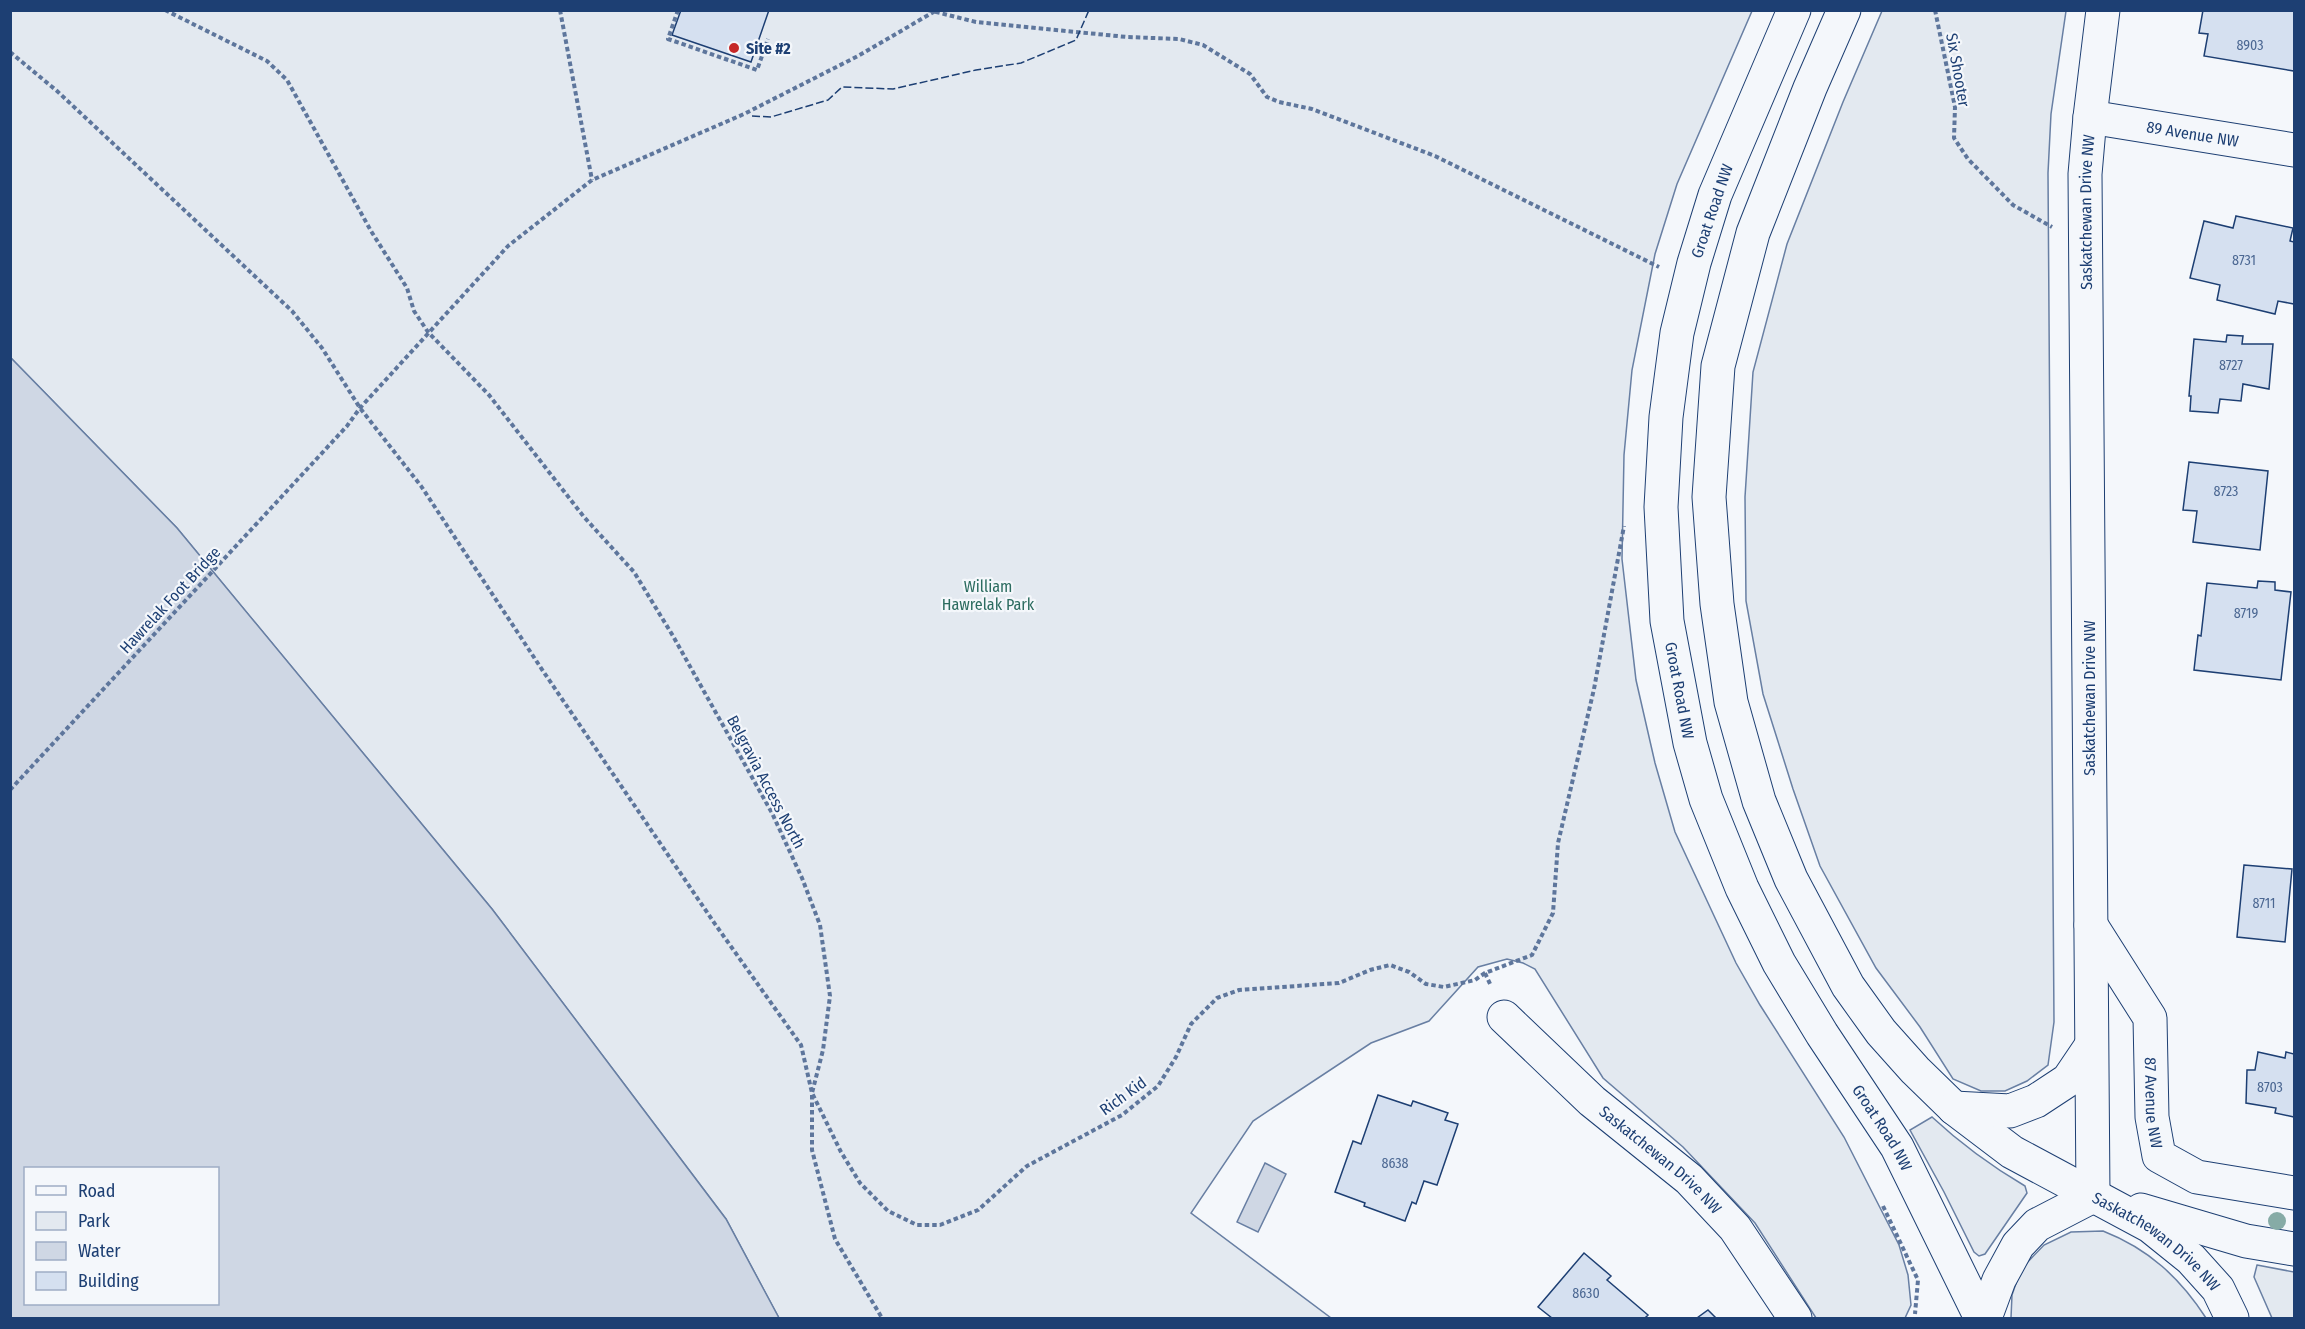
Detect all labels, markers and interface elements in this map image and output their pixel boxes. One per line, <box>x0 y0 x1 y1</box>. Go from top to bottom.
street label: Six Shooter <box>1942 32 1974 109</box>
house number: 8903 <box>2236 37 2264 54</box>
place label: Site #2 <box>746 39 791 58</box>
marker: Site #2 <box>727 41 741 55</box>
street label: 89 Avenue NW <box>2145 117 2240 150</box>
street label: Saskatchewan Drive NW <box>2075 134 2098 290</box>
street label: Groat Road NW <box>1687 162 1737 260</box>
house number: 8731 <box>2232 252 2256 269</box>
house number: 8727 <box>2219 357 2243 374</box>
house number: 8723 <box>2214 483 2238 500</box>
street label: Hawrelak Foot Bridge <box>116 543 224 657</box>
park label: William Hawrelak Park <box>942 577 1035 614</box>
house number: 8719 <box>2234 605 2258 622</box>
street label: Saskatchewan Drive NW <box>2080 620 2099 776</box>
street label: Groat Road NW <box>1662 640 1699 740</box>
street label: Belgravia Access North <box>723 712 809 852</box>
house number: 8711 <box>2252 895 2276 912</box>
street label: 87 Avenue NW <box>2141 1057 2167 1150</box>
street label: Rich Kid <box>1096 1073 1150 1119</box>
house number: 8703 <box>2257 1079 2283 1096</box>
street label: Groat Road NW <box>1849 1081 1917 1174</box>
street label: Saskatchewan Drive NW <box>1596 1101 1726 1217</box>
house number: 8638 <box>1381 1155 1409 1172</box>
legend <box>24 1167 219 1305</box>
text: Road <box>78 1180 115 1202</box>
street label: Saskatchewan Drive NW <box>2089 1188 2224 1295</box>
text: Park <box>78 1210 111 1232</box>
text: Water <box>78 1240 121 1262</box>
text: Building <box>78 1270 139 1292</box>
house number: 8630 <box>1572 1285 1600 1302</box>

